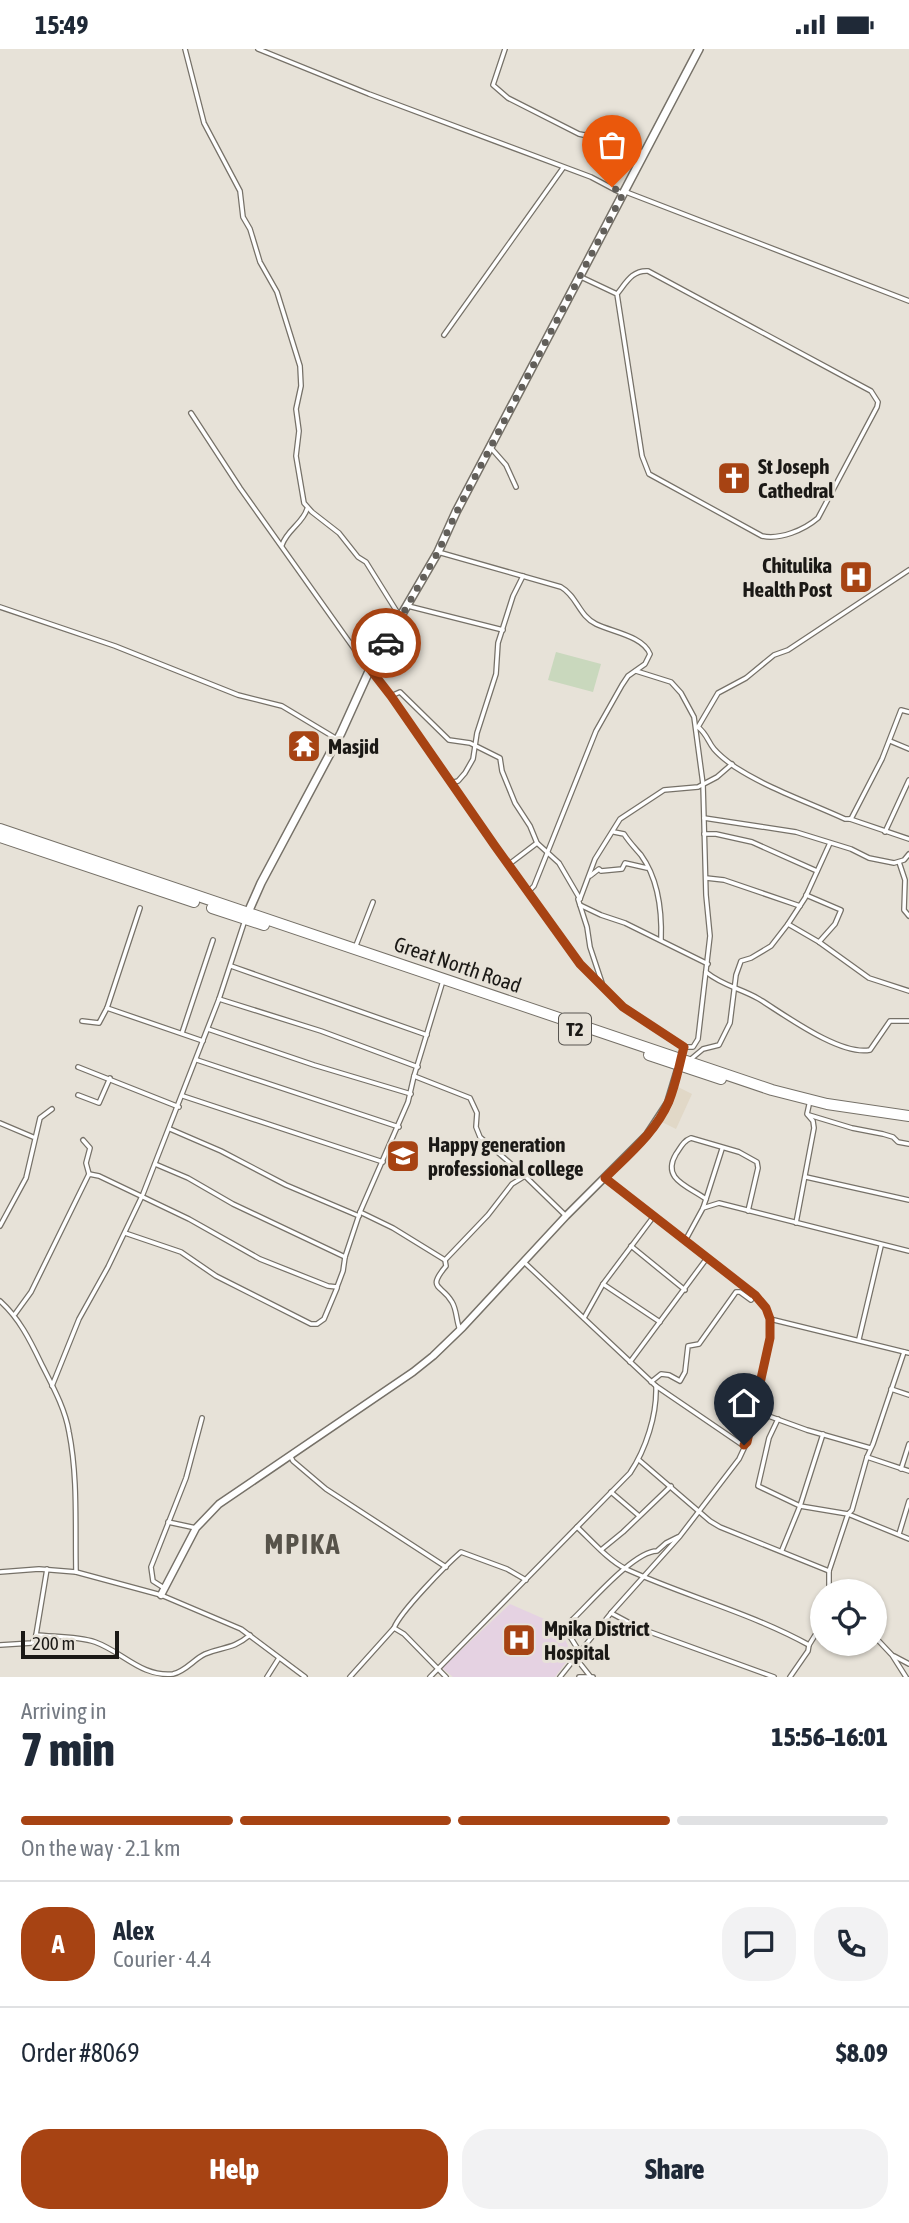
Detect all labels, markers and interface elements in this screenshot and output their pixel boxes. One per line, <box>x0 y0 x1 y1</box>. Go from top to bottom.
text: 15:49 <box>35 10 89 40</box>
pin <box>582 115 642 187</box>
icon: bag <box>593 126 631 164</box>
place label: St Joseph Cathedral <box>758 454 834 502</box>
church icon: St Joseph Cathedral <box>715 459 753 497</box>
place label: Chitulika Health Post <box>742 553 832 601</box>
hospital icon: Chitulika Health Post <box>837 558 875 596</box>
courier <box>351 608 421 678</box>
icon: car <box>367 624 405 662</box>
temple icon: Masjid <box>285 727 323 765</box>
place label: Masjid <box>328 734 379 758</box>
street label: Great North Road <box>391 931 525 997</box>
road number: T2 <box>559 1013 591 1045</box>
place label: Happy generation professional college <box>428 1132 584 1180</box>
school or university icon: Happy generation professional college <box>384 1137 422 1175</box>
pin <box>714 1373 774 1445</box>
icon: home <box>725 1384 763 1422</box>
district label: MPIKA <box>264 1528 342 1560</box>
map controls <box>810 1579 887 1656</box>
button: locate <box>810 1579 887 1656</box>
place label: Mpika District Hospital <box>544 1616 650 1664</box>
hospital icon: Mpika District Hospital <box>500 1621 538 1659</box>
scale bar <box>21 1628 119 1660</box>
text: 200 m <box>32 1632 75 1654</box>
text: Arriving in <box>21 1698 107 1724</box>
text: 15:56–16:01 <box>771 1722 888 1752</box>
text: 7 min <box>21 1723 115 1776</box>
text: On the way · 2.1 km <box>21 1835 181 1861</box>
button: chat <box>722 1907 796 1981</box>
button: phone <box>814 1907 888 1981</box>
text: Alex <box>113 1916 154 1946</box>
text: A <box>52 1929 64 1959</box>
text: Courier · 4.4 <box>113 1946 212 1972</box>
text: Order #8069 <box>21 2038 140 2068</box>
text: $8.09 <box>836 2038 888 2068</box>
button: Help <box>21 2129 448 2209</box>
button: Share <box>462 2129 888 2209</box>

